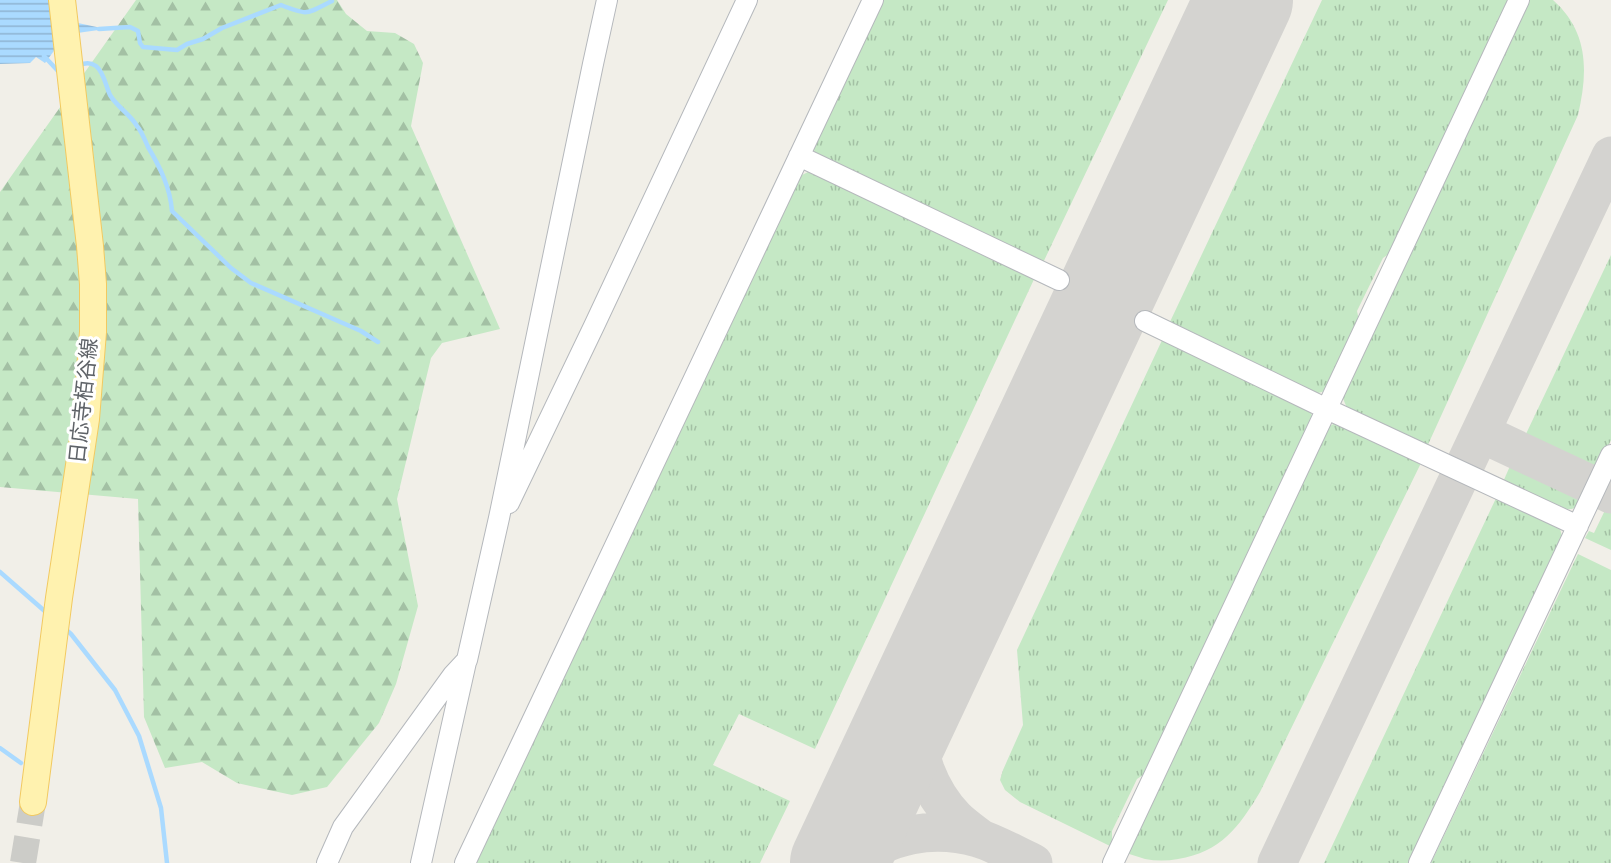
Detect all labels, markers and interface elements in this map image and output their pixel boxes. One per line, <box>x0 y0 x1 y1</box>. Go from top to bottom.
street label: 日応寺栢谷線 <box>65 337 105 465</box>

